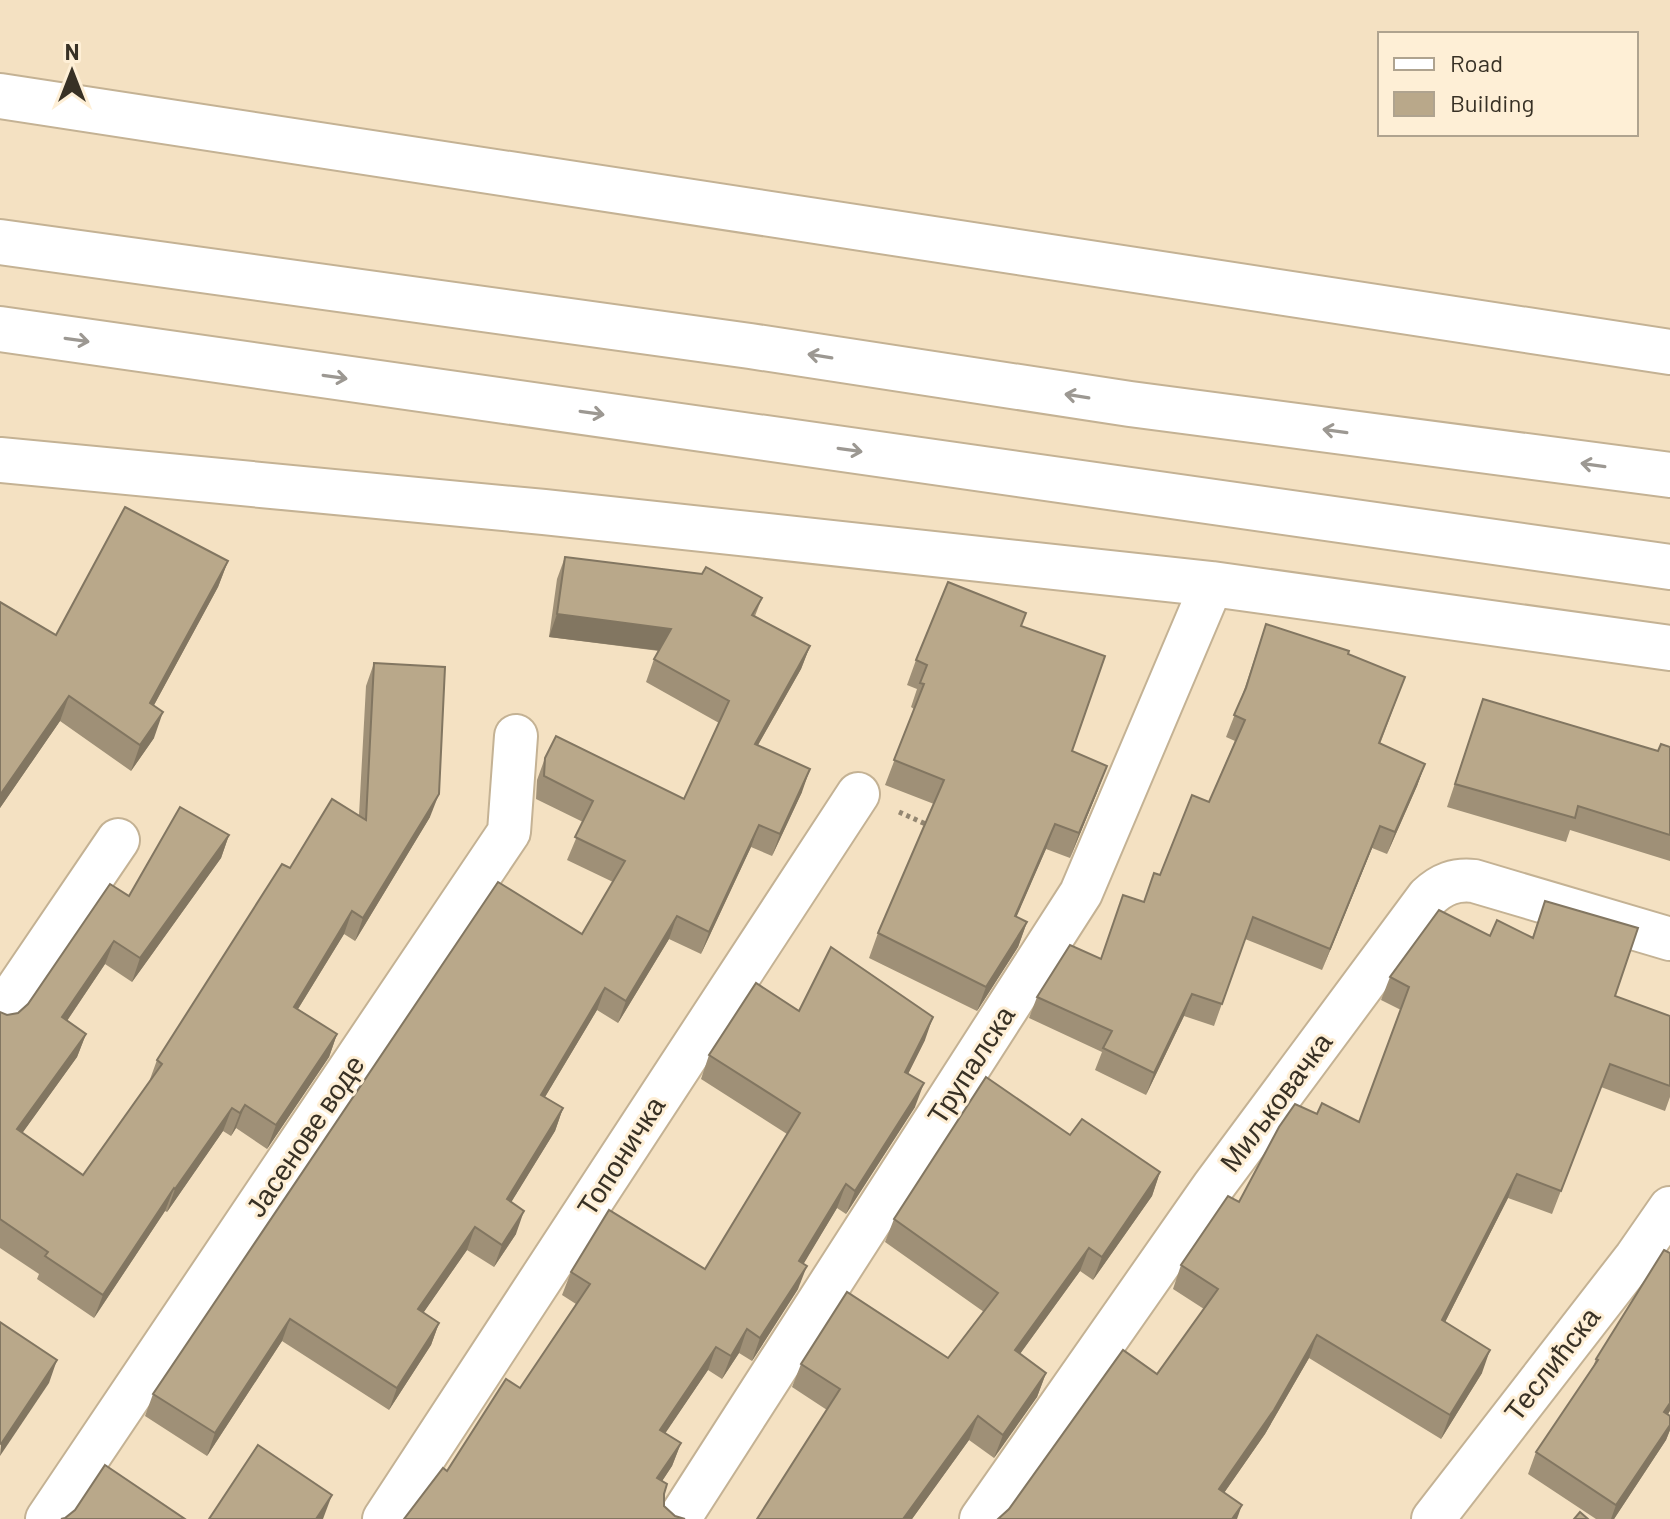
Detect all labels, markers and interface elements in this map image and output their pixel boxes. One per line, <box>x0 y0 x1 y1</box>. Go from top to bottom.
north arrow <box>32 32 112 112</box>
legend <box>1378 32 1638 136</box>
text: N <box>65 38 79 64</box>
text: Road <box>1450 48 1503 77</box>
text: Building <box>1450 88 1534 117</box>
one-way arrow <box>64 333 89 348</box>
one-way arrow <box>808 348 833 363</box>
one-way arrow <box>321 370 347 385</box>
one-way arrow <box>1065 388 1090 403</box>
one-way arrow <box>579 406 604 421</box>
one-way arrow <box>1323 423 1348 438</box>
one-way arrow <box>836 443 862 458</box>
one-way arrow <box>1581 457 1606 472</box>
street label: Трупалска <box>919 999 1021 1130</box>
street label: Миљковачка <box>1212 1025 1339 1178</box>
street label: Јасенове воде <box>238 1048 371 1223</box>
street label: Топоничка <box>569 1089 672 1221</box>
street label: Теслићска <box>1496 1299 1606 1427</box>

